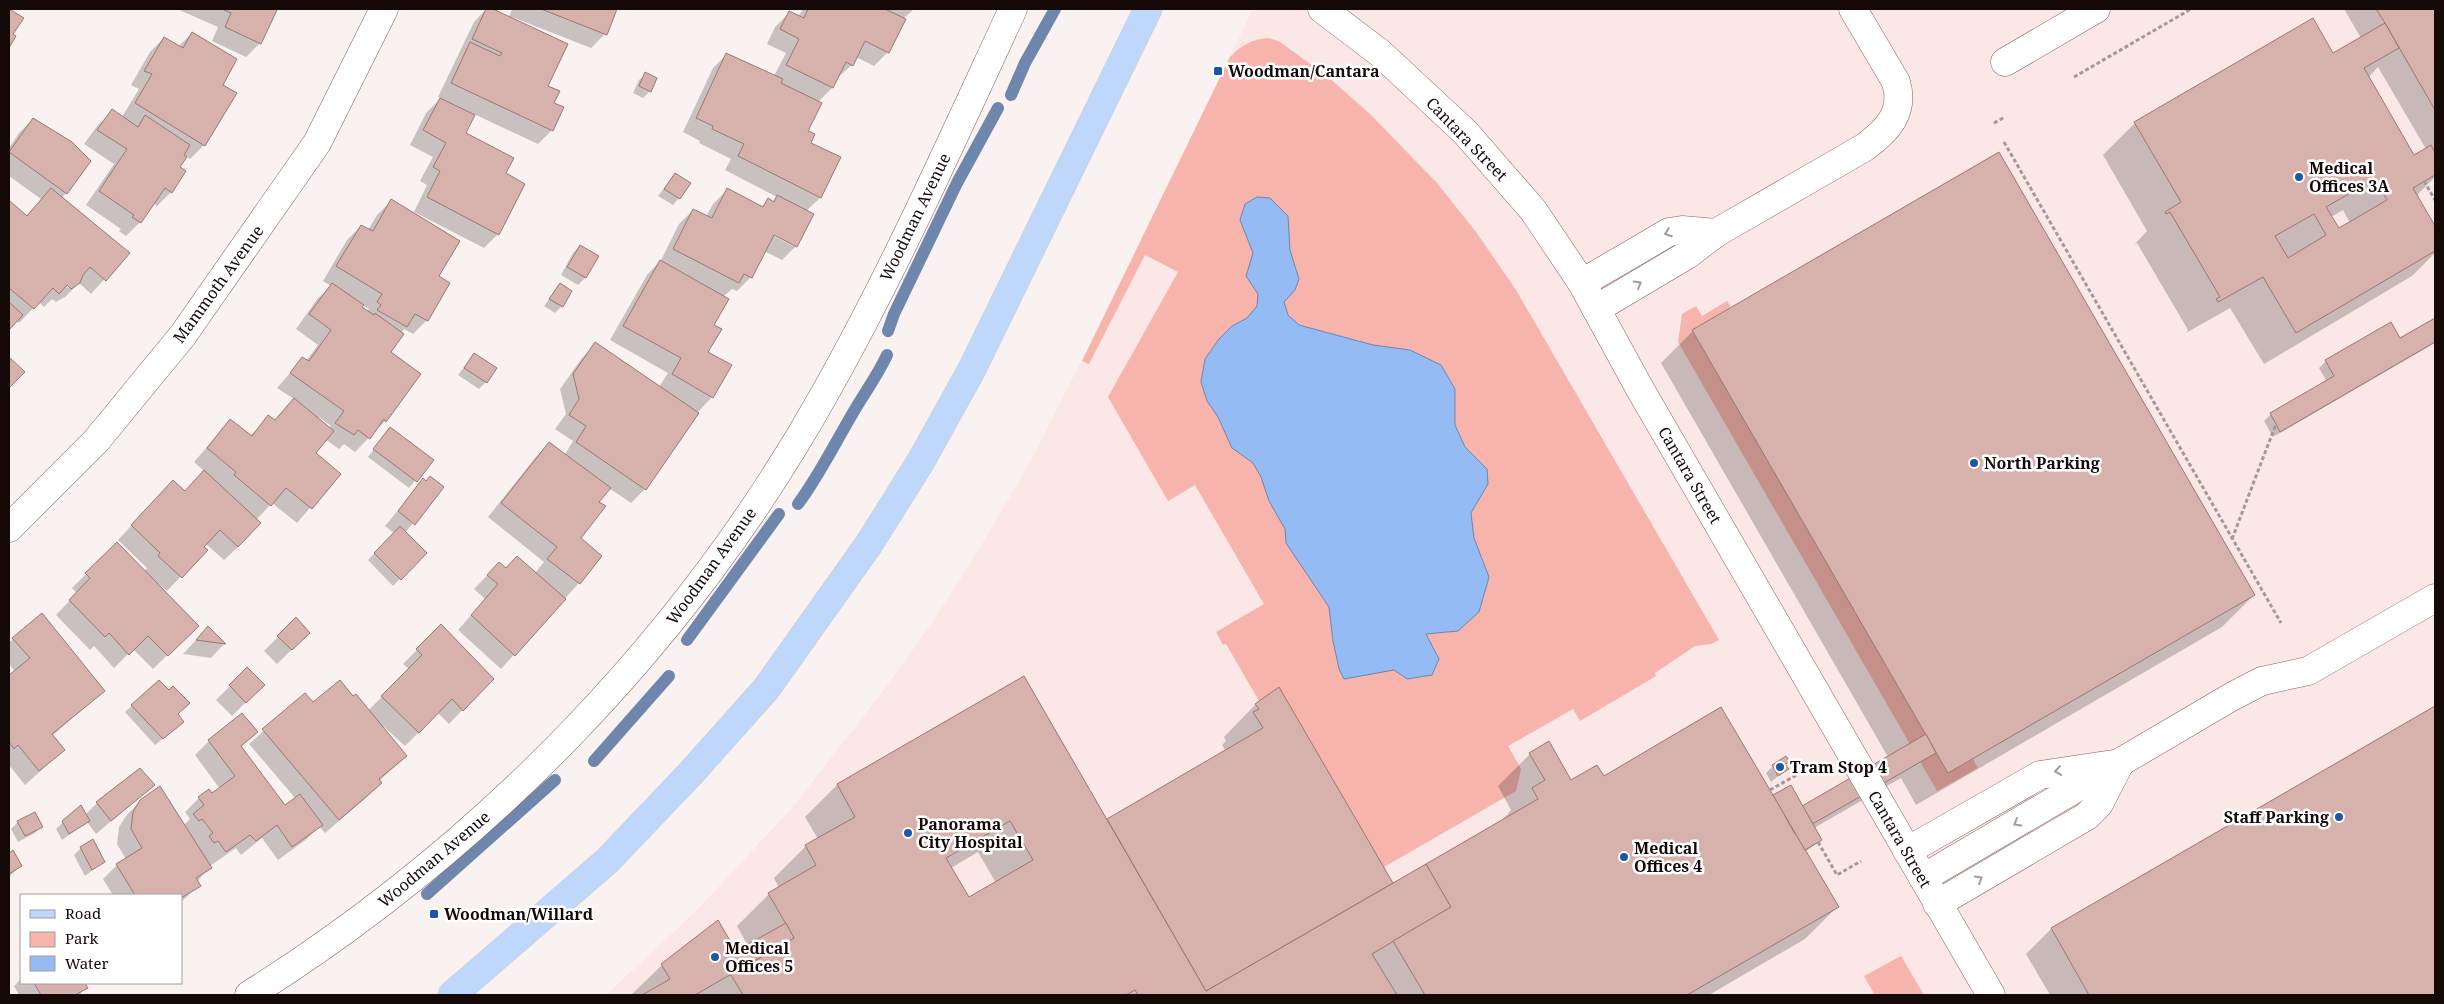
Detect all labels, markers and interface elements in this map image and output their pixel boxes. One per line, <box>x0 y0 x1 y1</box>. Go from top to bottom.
place label: Woodman/Cantara <box>1228 60 1380 82</box>
marker: Woodman/Cantara <box>1212 65 1224 77</box>
street label: Cantara Street <box>1421 92 1513 186</box>
street label: Woodman Avenue <box>874 149 956 285</box>
place label: Medical Offices 3A <box>2309 157 2390 197</box>
marker: Medical Offices 3A <box>2293 171 2305 183</box>
street label: Mammoth Avenue <box>168 221 268 347</box>
one-way arrow <box>1665 228 1673 238</box>
one-way arrow <box>1633 281 1642 291</box>
street label: Cantara Street <box>1653 422 1727 528</box>
place label: North Parking <box>1984 452 2100 474</box>
marker: North Parking <box>1968 457 1980 469</box>
street label: Woodman Avenue <box>661 503 761 629</box>
place label: Tram Stop 4 <box>1790 756 1887 778</box>
marker: Tram Stop 4 <box>1774 761 1786 773</box>
one-way arrow <box>2054 765 2062 776</box>
street label: Cantara Street <box>1863 786 1937 892</box>
street label: Woodman Avenue <box>373 806 495 912</box>
place label: Staff Parking <box>2224 806 2329 828</box>
marker: Staff Parking <box>2333 811 2345 823</box>
place label: Panorama City Hospital <box>918 813 1023 853</box>
one-way arrow <box>2013 816 2022 826</box>
marker: Panorama City Hospital <box>902 827 914 839</box>
place label: Medical Offices 4 <box>1634 837 1702 877</box>
marker: Medical Offices 4 <box>1618 851 1630 863</box>
one-way arrow <box>1974 876 1983 886</box>
legend <box>20 894 182 984</box>
text: Road <box>65 903 101 923</box>
place label: Woodman/Willard <box>444 903 594 925</box>
marker: Woodman/Willard <box>428 908 440 920</box>
text: Park <box>65 928 99 948</box>
place label: Medical Offices 5 <box>725 937 793 977</box>
marker: Medical Offices 5 <box>709 951 721 963</box>
text: Water <box>65 953 108 973</box>

